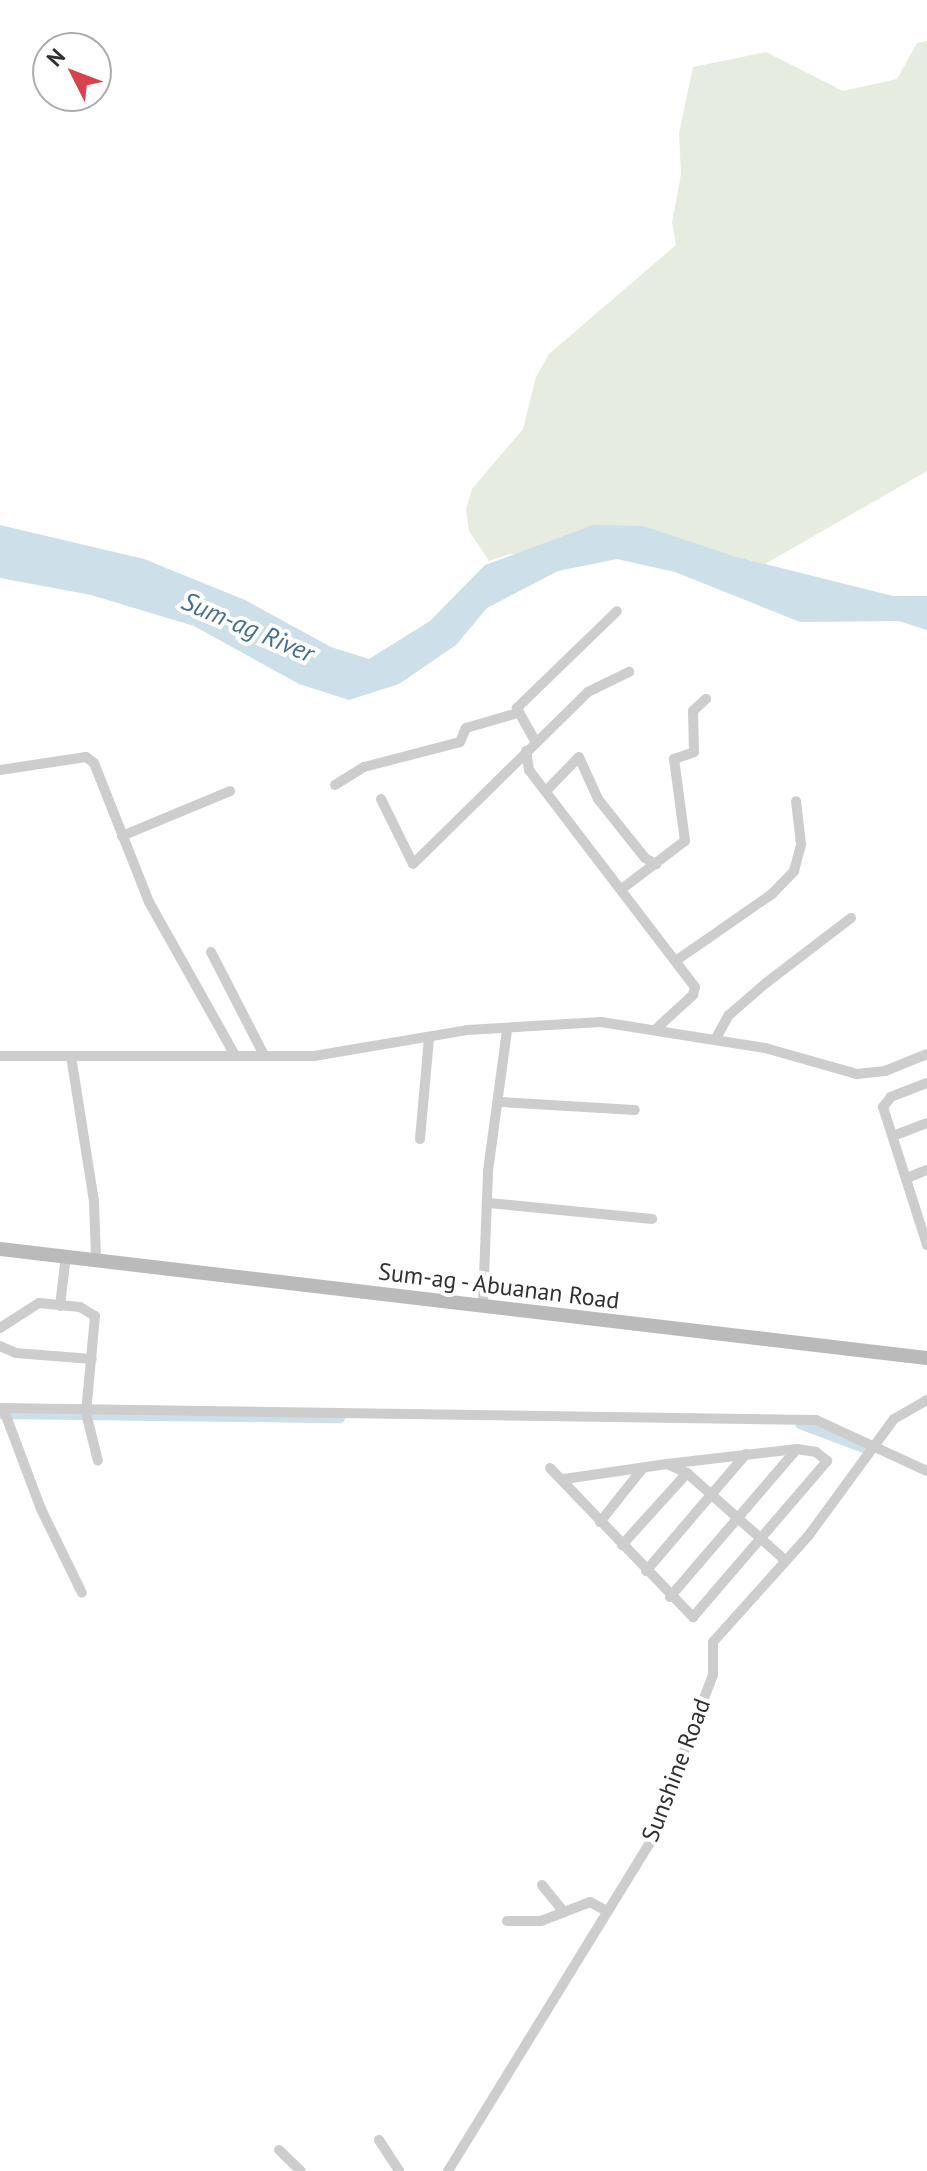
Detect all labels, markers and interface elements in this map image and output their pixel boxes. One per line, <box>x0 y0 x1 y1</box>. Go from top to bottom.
north arrow <box>32 32 112 112</box>
text: N <box>40 43 71 72</box>
water label: Sum-ag River <box>177 585 319 669</box>
street label: Sum-ag - Abuanan Road <box>375 1257 623 1315</box>
street label: Sunshine Road <box>635 1694 717 1846</box>

